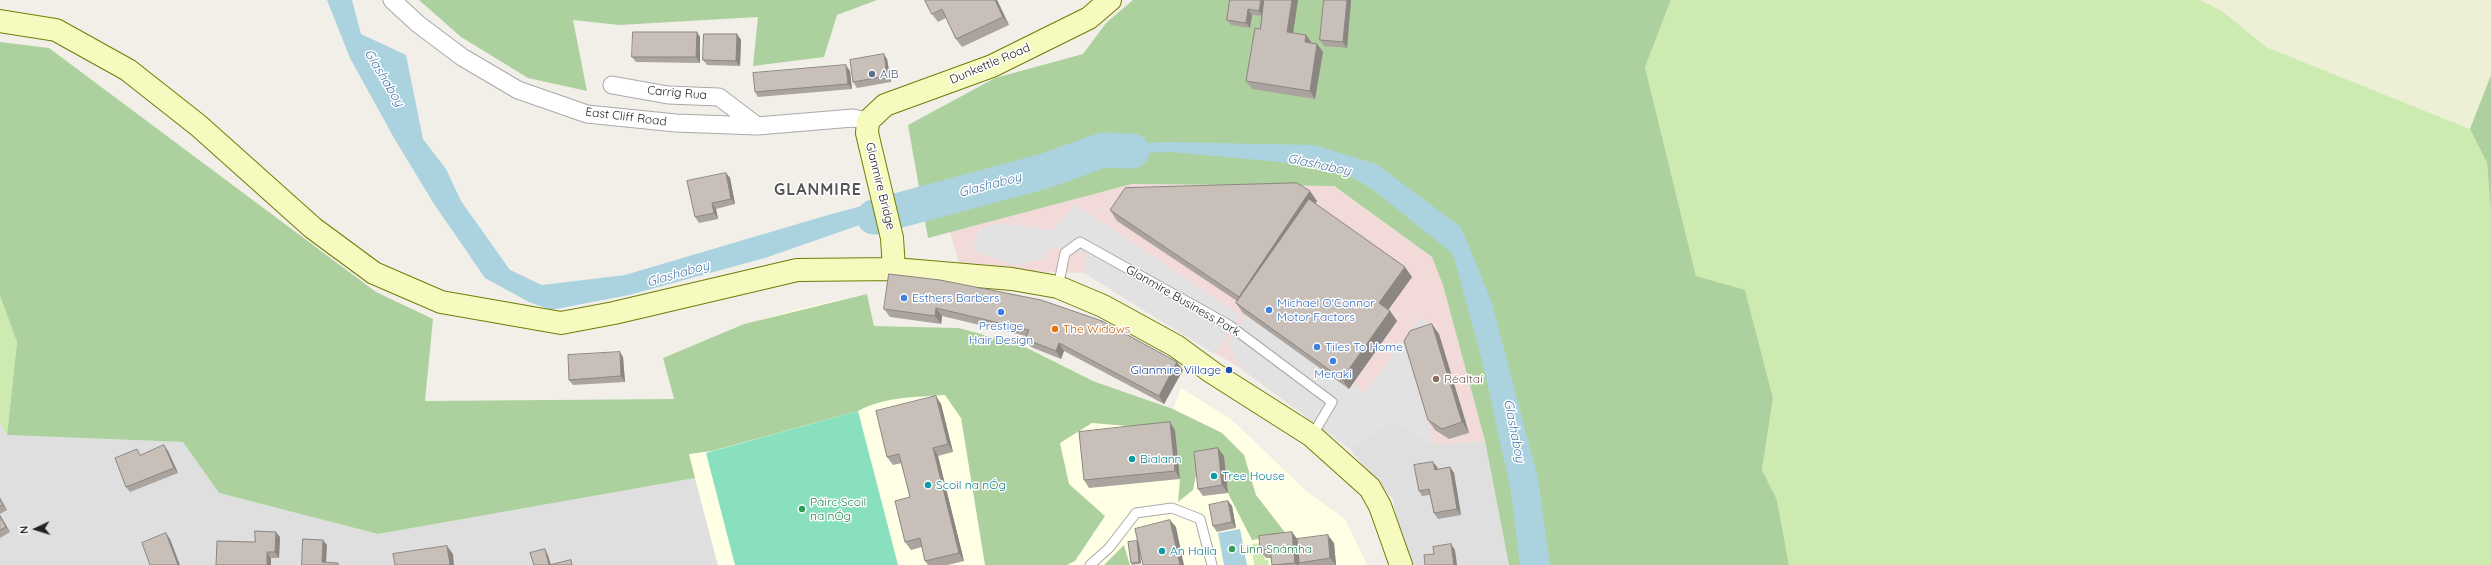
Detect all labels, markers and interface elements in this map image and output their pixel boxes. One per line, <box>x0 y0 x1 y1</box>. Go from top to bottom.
street label: Dunkettle Road <box>948 41 1032 87</box>
water label: Glashaboy <box>361 46 407 110</box>
place label: AIB <box>880 67 899 81</box>
marker: AIB <box>867 69 877 79</box>
street label: Carrig Rua <box>647 83 707 103</box>
street label: East Cliff Road <box>584 105 668 129</box>
street label: Glanmire Bridge <box>862 141 898 231</box>
water label: Glashaboy <box>1286 151 1352 179</box>
water label: Glashaboy <box>957 169 1023 201</box>
district label: GLANMIRE <box>774 180 862 200</box>
water label: Glashaboy <box>645 258 711 290</box>
street label: Glanmire Business Park <box>1123 262 1243 340</box>
place label: Esthers Barbers <box>912 291 1000 305</box>
marker: Esthers Barbers <box>899 293 909 303</box>
place label: Michael O'Connor Motor Factors <box>1277 296 1375 324</box>
marker: Michael O'Connor Motor Factors <box>1264 305 1274 315</box>
marker: Prestige Hair Design <box>996 307 1006 317</box>
place label: Prestige Hair Design <box>969 319 1033 347</box>
place label: The Widows <box>1063 322 1130 336</box>
marker: The Widows <box>1050 324 1060 334</box>
place label: Tiles To Home <box>1325 340 1403 354</box>
marker: Tiles To Home <box>1312 342 1322 352</box>
marker: Meraki <box>1328 356 1338 366</box>
place label: Glanmire Village <box>1130 363 1221 377</box>
marker: Glanmire Village <box>1224 365 1234 375</box>
place label: Meraki <box>1314 367 1352 381</box>
place label: Réaltaí <box>1444 372 1483 386</box>
marker: Réaltaí <box>1431 374 1441 384</box>
water label: Glashaboy <box>1500 398 1528 464</box>
place label: Bialann <box>1140 452 1182 466</box>
marker: Bialann <box>1127 454 1137 464</box>
place label: Tree House <box>1222 469 1285 483</box>
marker: Tree House <box>1209 471 1219 481</box>
place label: Scoil na nÓg <box>936 478 1006 492</box>
marker: Scoil na nÓg <box>923 480 933 490</box>
place label: Páirc Scoil na nÓg <box>810 495 866 523</box>
marker: Páirc Scoil na nÓg <box>797 504 807 514</box>
north arrow <box>16 509 56 549</box>
text: N <box>17 525 31 534</box>
place label: Linn Snámha <box>1240 542 1312 556</box>
place label: An Halla <box>1170 544 1217 558</box>
marker: Linn Snámha <box>1227 544 1237 554</box>
marker: An Halla <box>1157 546 1167 556</box>

